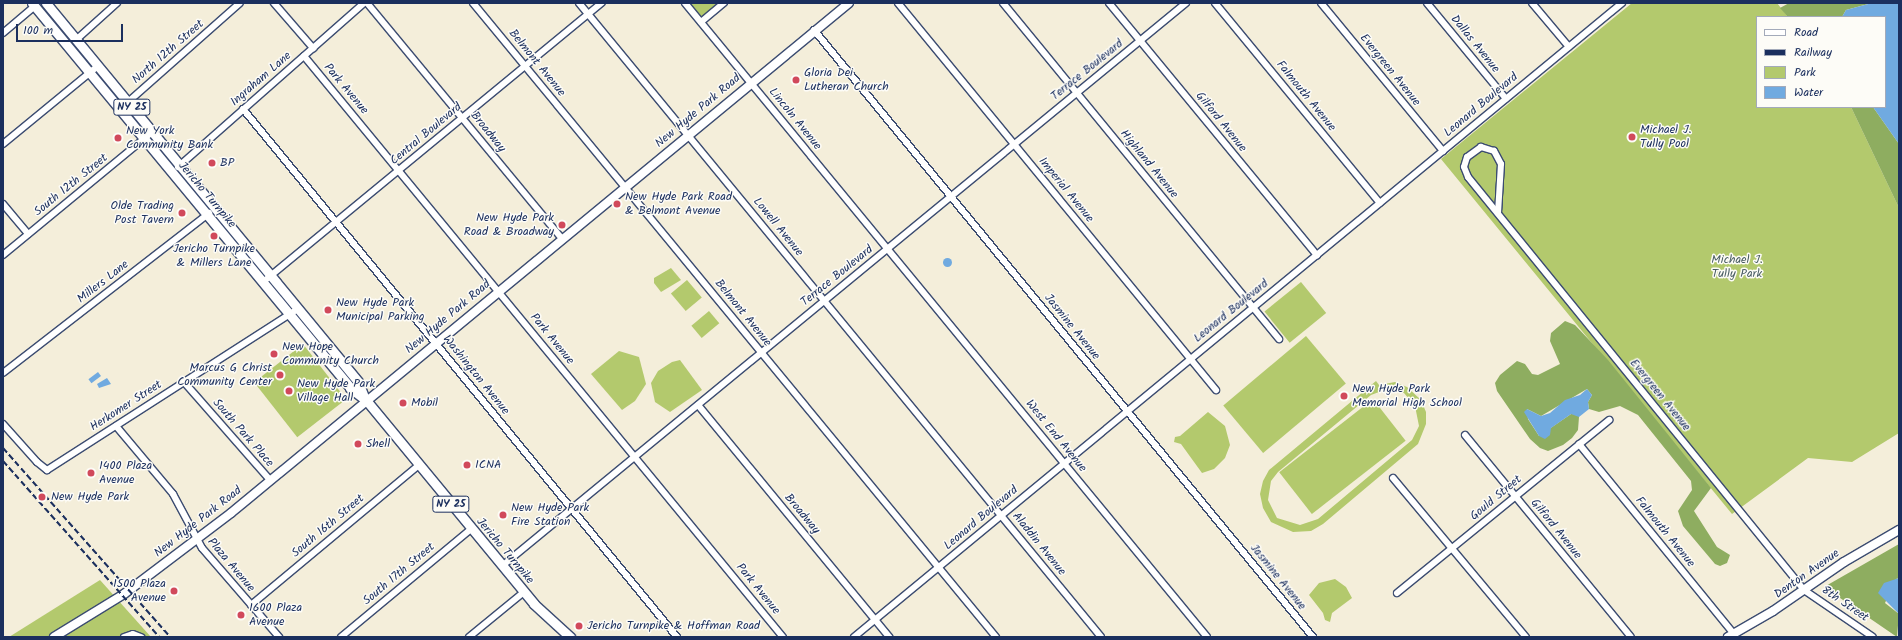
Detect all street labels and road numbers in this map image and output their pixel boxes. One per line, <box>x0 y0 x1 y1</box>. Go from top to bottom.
street label: Dallas Avenue <box>1447 12 1503 76</box>
street label: North 12th Street <box>129 17 207 87</box>
street label: Belmont Avenue <box>506 27 568 99</box>
street label: Evergreen Avenue <box>1357 31 1423 109</box>
street label: Terrace Boulevard <box>1048 36 1126 104</box>
street label: Ingraham Lane <box>228 49 294 109</box>
street label: Falmouth Avenue <box>1273 58 1339 134</box>
street label: Park Avenue <box>321 61 371 117</box>
street label: Leonard Boulevard <box>1441 70 1521 140</box>
street label: New Hyde Park Road <box>652 71 744 151</box>
street label: Lincoln Avenue <box>765 85 825 153</box>
street label: Gilford Avenue <box>1192 89 1250 155</box>
road number: NY 25 <box>113 98 151 116</box>
street label: Central Boulevard <box>387 100 465 168</box>
street label: Broadway <box>467 109 509 155</box>
street label: Highland Avenue <box>1117 127 1181 201</box>
street label: South 12th Street <box>31 151 111 219</box>
street label: Imperial Avenue <box>1035 154 1097 226</box>
street label: Jericho Turnpike <box>175 159 239 231</box>
street label: Lowell Avenue <box>750 195 806 259</box>
street label: Terrace Boulevard <box>798 242 876 310</box>
street label: Millers Lane <box>74 257 132 307</box>
street label: Leonard Boulevard <box>1191 276 1271 346</box>
street label: New Hyde Park Road <box>402 277 494 357</box>
street label: Belmont Avenue <box>712 277 774 349</box>
street label: Jasmine Avenue <box>1041 291 1103 363</box>
street label: Park Avenue <box>527 310 577 368</box>
street label: Washington Avenue <box>440 332 512 418</box>
street label: Evergreen Avenue <box>1627 356 1693 434</box>
street label: Herkomer Street <box>87 377 165 435</box>
street label: South Park Place <box>209 396 277 470</box>
street label: West End Avenue <box>1022 397 1090 475</box>
street label: Gould Street <box>1467 472 1525 524</box>
street label: New Hyde Park Road <box>151 483 245 561</box>
street label: Leonard Boulevard <box>941 483 1021 553</box>
street label: South 16th Street <box>289 491 367 561</box>
street label: Broadway <box>781 491 823 537</box>
street label: Falmouth Avenue <box>1632 494 1698 570</box>
road number: NY 25 <box>432 495 470 513</box>
street label: Gilford Avenue <box>1527 496 1585 562</box>
street label: Aladdin Avenue <box>1009 509 1069 579</box>
street label: Jericho Turnpike <box>473 515 537 587</box>
street label: Plaza Avenue <box>204 535 258 595</box>
street label: South 17th Street <box>360 540 438 608</box>
street label: Jasmine Avenue <box>1247 541 1309 613</box>
street label: Denton Avenue <box>1772 546 1842 602</box>
street label: Park Avenue <box>733 560 783 618</box>
street label: 8th Street <box>1819 583 1871 625</box>

